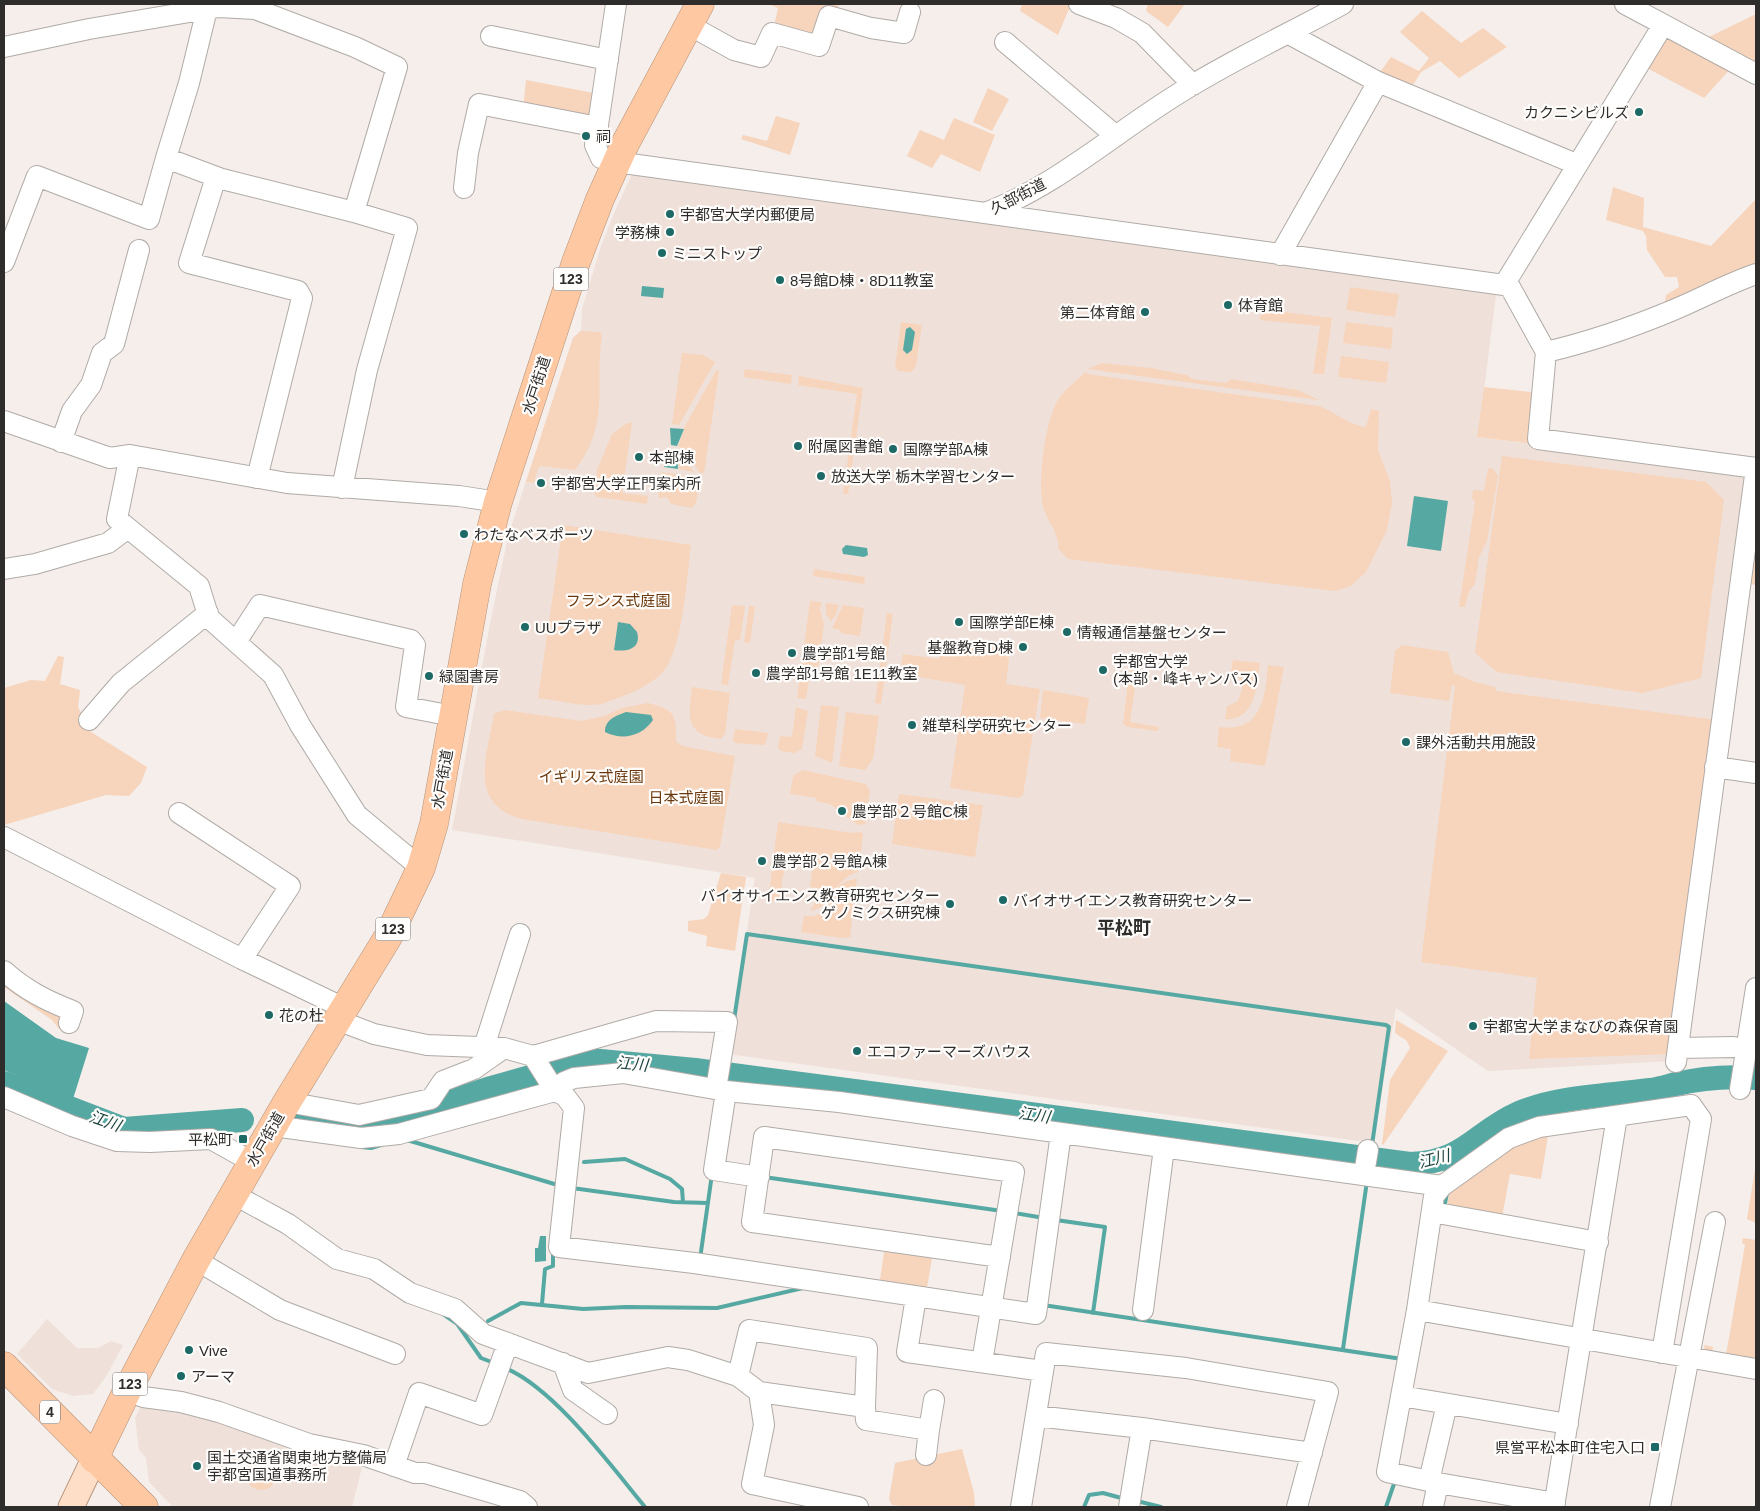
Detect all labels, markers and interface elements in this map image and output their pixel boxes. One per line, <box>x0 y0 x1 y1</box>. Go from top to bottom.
place label: カクニシビルズ <box>1524 104 1629 121</box>
marker: カクニシビルズ <box>1633 106 1645 118</box>
place label: 祠 <box>596 128 611 145</box>
marker: 祠 <box>580 130 592 142</box>
street label: 久部街道 <box>987 175 1049 217</box>
place label: 宇都宮大学内郵便局 <box>680 206 815 223</box>
marker: 宇都宮大学内郵便局 <box>664 208 676 220</box>
place label: 学務棟 <box>615 224 660 241</box>
marker: 学務棟 <box>664 226 676 238</box>
place label: ミニストップ <box>672 245 762 262</box>
marker: ミニストップ <box>656 247 668 259</box>
road number: 123 <box>554 268 588 290</box>
place label: 8号館D棟・8D11教室 <box>790 272 934 289</box>
marker: 8号館D棟・8D11教室 <box>774 274 786 286</box>
place label: 体育館 <box>1238 297 1283 314</box>
marker: 体育館 <box>1222 299 1234 311</box>
place label: 第二体育館 <box>1060 304 1135 321</box>
marker: 第二体育館 <box>1139 306 1151 318</box>
street label: 水戸街道 <box>519 354 553 416</box>
place label: 附属図書館 <box>808 438 883 455</box>
marker: 附属図書館 <box>792 440 804 452</box>
place label: 国際学部A棟 <box>903 441 988 458</box>
marker: 国際学部A棟 <box>887 443 899 455</box>
place label: 本部棟 <box>649 449 694 466</box>
marker: 本部棟 <box>633 451 645 463</box>
place label: 放送大学 栃木学習センター <box>831 468 1015 485</box>
marker: 放送大学 栃木学習センター <box>815 470 827 482</box>
place label: 宇都宮大学正門案内所 <box>551 475 701 492</box>
marker: 宇都宮大学正門案内所 <box>535 477 547 489</box>
place label: わたなべスポーツ <box>474 526 594 543</box>
marker: わたなべスポーツ <box>458 528 470 540</box>
park label: フランス式庭園 <box>566 592 670 609</box>
place label: 国際学部E棟 <box>969 614 1054 631</box>
marker: 国際学部E棟 <box>953 616 965 628</box>
place label: UUプラザ <box>535 619 602 636</box>
marker: UUプラザ <box>519 621 531 633</box>
place label: 情報通信基盤センター <box>1077 624 1227 641</box>
marker: 情報通信基盤センター <box>1061 626 1073 638</box>
place label: 基盤教育D棟 <box>927 639 1013 656</box>
marker: 基盤教育D棟 <box>1017 641 1029 653</box>
place label: 農学部1号館 <box>802 645 885 662</box>
marker: 農学部1号館 <box>786 647 798 659</box>
place label: 宇都宮大学 (本部・峰キャンパス) <box>1113 653 1258 687</box>
marker: 宇都宮大学 (本部・峰キャンパス) <box>1097 664 1109 676</box>
place label: 農学部1号館 1E11教室 <box>766 665 917 682</box>
marker: 農学部1号館 1E11教室 <box>750 667 762 679</box>
place label: 緑園書房 <box>439 668 499 685</box>
marker: 緑園書房 <box>423 670 435 682</box>
place label: 雑草科学研究センター <box>922 717 1072 734</box>
marker: 雑草科学研究センター <box>906 719 918 731</box>
place label: 課外活動共用施設 <box>1416 734 1536 751</box>
marker: 課外活動共用施設 <box>1400 736 1412 748</box>
street label: 水戸街道 <box>428 748 456 810</box>
park label: イギリス式庭園 <box>538 768 644 785</box>
park label: 日本式庭園 <box>648 789 724 806</box>
place label: 農学部２号館C棟 <box>852 803 968 820</box>
marker: 農学部２号館C棟 <box>836 805 848 817</box>
place label: 農学部２号館A棟 <box>772 853 887 870</box>
marker: 農学部２号館A棟 <box>756 855 768 867</box>
place label: バイオサイエンス教育研究センター ゲノミクス研究棟 <box>700 887 940 921</box>
place label: バイオサイエンス教育研究センター <box>1013 892 1253 909</box>
marker: バイオサイエンス教育研究センター <box>997 894 1009 906</box>
marker: バイオサイエンス教育研究センター ゲノミクス研究棟 <box>944 898 956 910</box>
road number: 123 <box>376 918 410 941</box>
district label: 平松町 <box>1097 918 1151 938</box>
place label: 花の杜 <box>279 1007 324 1024</box>
marker: 花の杜 <box>263 1009 275 1021</box>
place label: 宇都宮大学まなびの森保育園 <box>1483 1018 1678 1035</box>
marker: 宇都宮大学まなびの森保育園 <box>1467 1020 1479 1032</box>
place label: エコファーマーズハウス <box>867 1043 1031 1060</box>
marker: エコファーマーズハウス <box>851 1045 863 1057</box>
water label: 江川 <box>615 1054 651 1074</box>
water label: 江川 <box>1017 1104 1053 1126</box>
water label: 江川 <box>87 1108 125 1135</box>
street label: 水戸街道 <box>243 1109 287 1169</box>
place label: 平松町 <box>188 1131 233 1148</box>
marker: 平松町 <box>237 1133 249 1145</box>
water label: 江川 <box>1416 1146 1454 1171</box>
place label: Vive <box>199 1342 228 1359</box>
marker: Vive <box>183 1344 195 1356</box>
place label: アーマ <box>191 1368 235 1385</box>
marker: アーマ <box>175 1370 187 1382</box>
road number: 123 <box>112 1372 148 1396</box>
road number: 4 <box>40 1400 60 1424</box>
place label: 県営平松本町住宅入口 <box>1495 1439 1645 1456</box>
marker: 県営平松本町住宅入口 <box>1649 1441 1661 1453</box>
place label: 国土交通省関東地方整備局 宇都宮国道事務所 <box>207 1449 387 1483</box>
marker: 国土交通省関東地方整備局 宇都宮国道事務所 <box>191 1460 203 1472</box>

